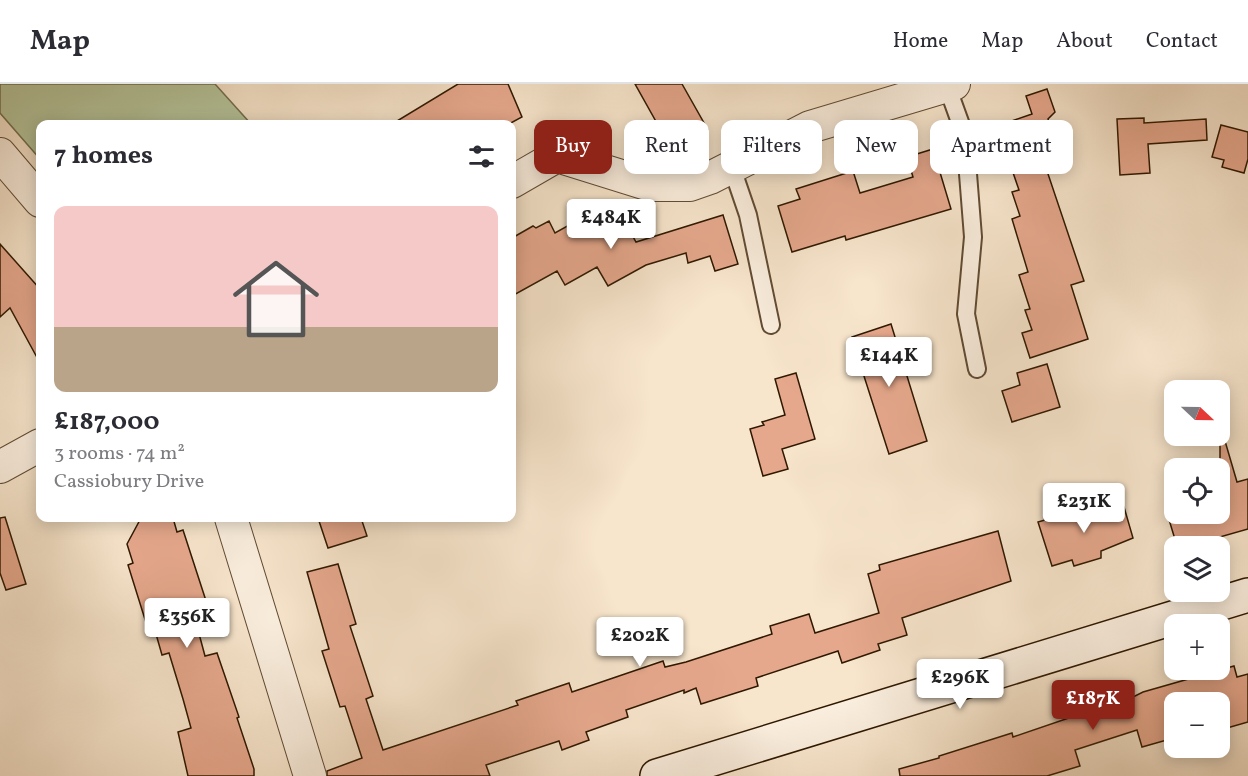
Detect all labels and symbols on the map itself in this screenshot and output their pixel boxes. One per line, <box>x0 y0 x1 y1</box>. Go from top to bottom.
pin: £484K <box>569 199 653 250</box>
pin: £144K <box>847 337 931 388</box>
north arrow <box>1164 380 1230 446</box>
pin: £231K <box>1042 483 1126 534</box>
pin: £356K <box>145 598 229 649</box>
pin: £202K <box>598 617 682 668</box>
pin: £296K <box>918 659 1002 710</box>
pin: £187K <box>1051 680 1135 731</box>

